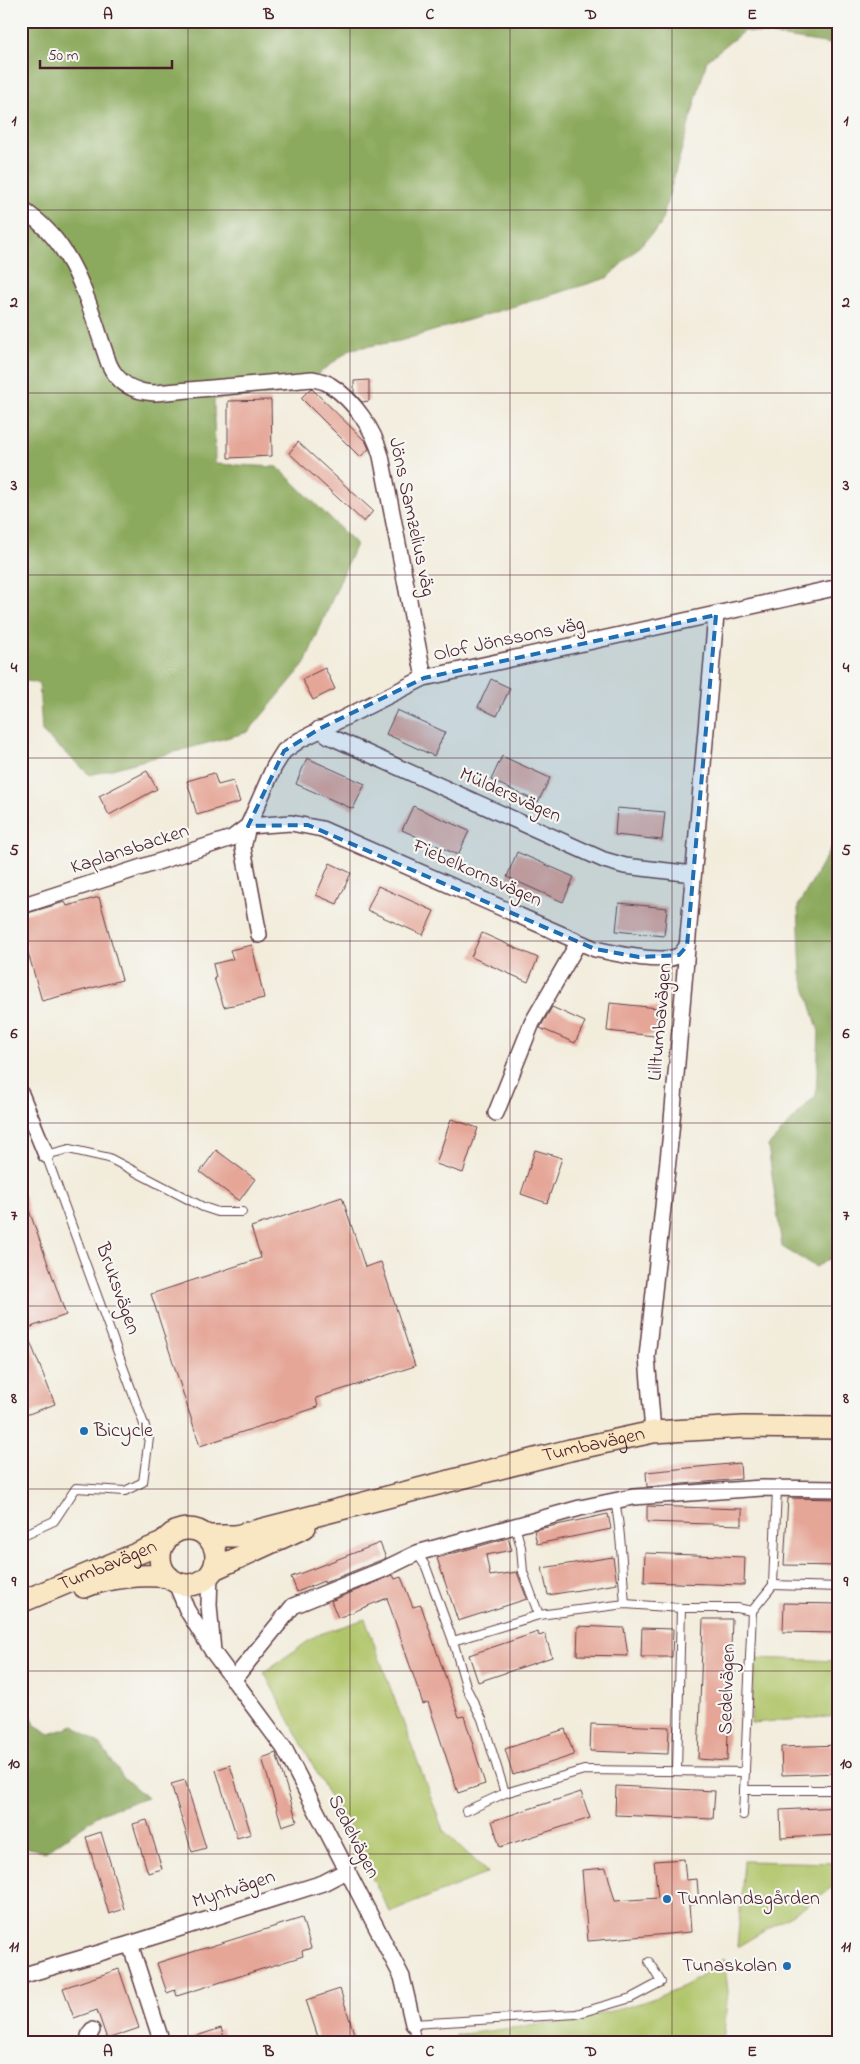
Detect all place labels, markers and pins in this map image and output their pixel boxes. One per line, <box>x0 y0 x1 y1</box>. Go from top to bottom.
place label: Bicycle <box>93 1417 153 1446</box>
marker: Bicycle <box>78 1425 90 1437</box>
place label: Tunnlandsgården <box>677 1885 820 1915</box>
marker: Tunnlandsgården <box>661 1893 673 1905</box>
place label: Tunaskolan <box>682 1952 777 1981</box>
marker: Tunaskolan <box>781 1960 793 1972</box>

